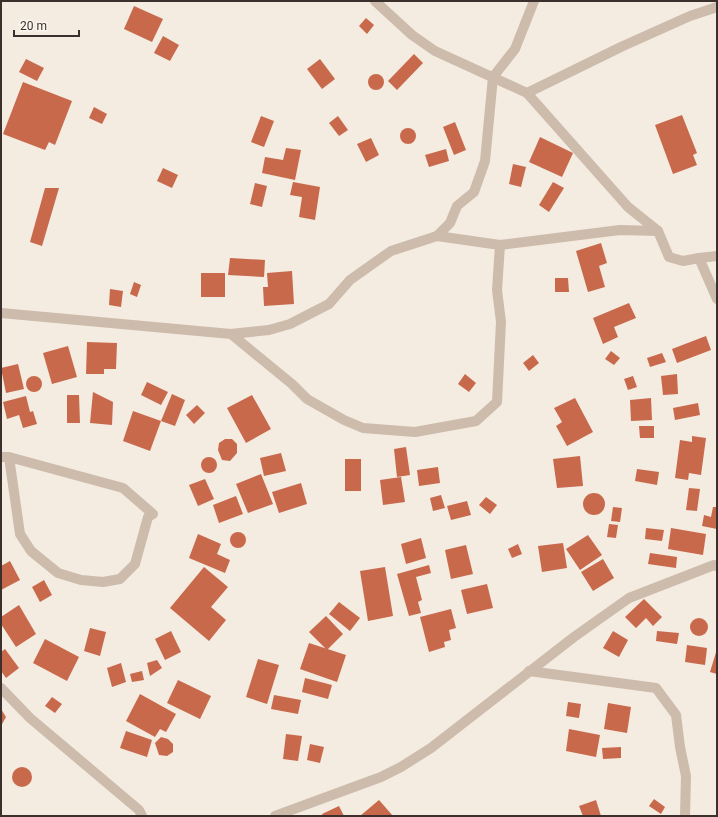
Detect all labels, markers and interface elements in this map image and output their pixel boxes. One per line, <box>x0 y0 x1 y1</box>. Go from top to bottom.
scale bar <box>14 12 79 38</box>
text: 20 m <box>20 19 47 33</box>

